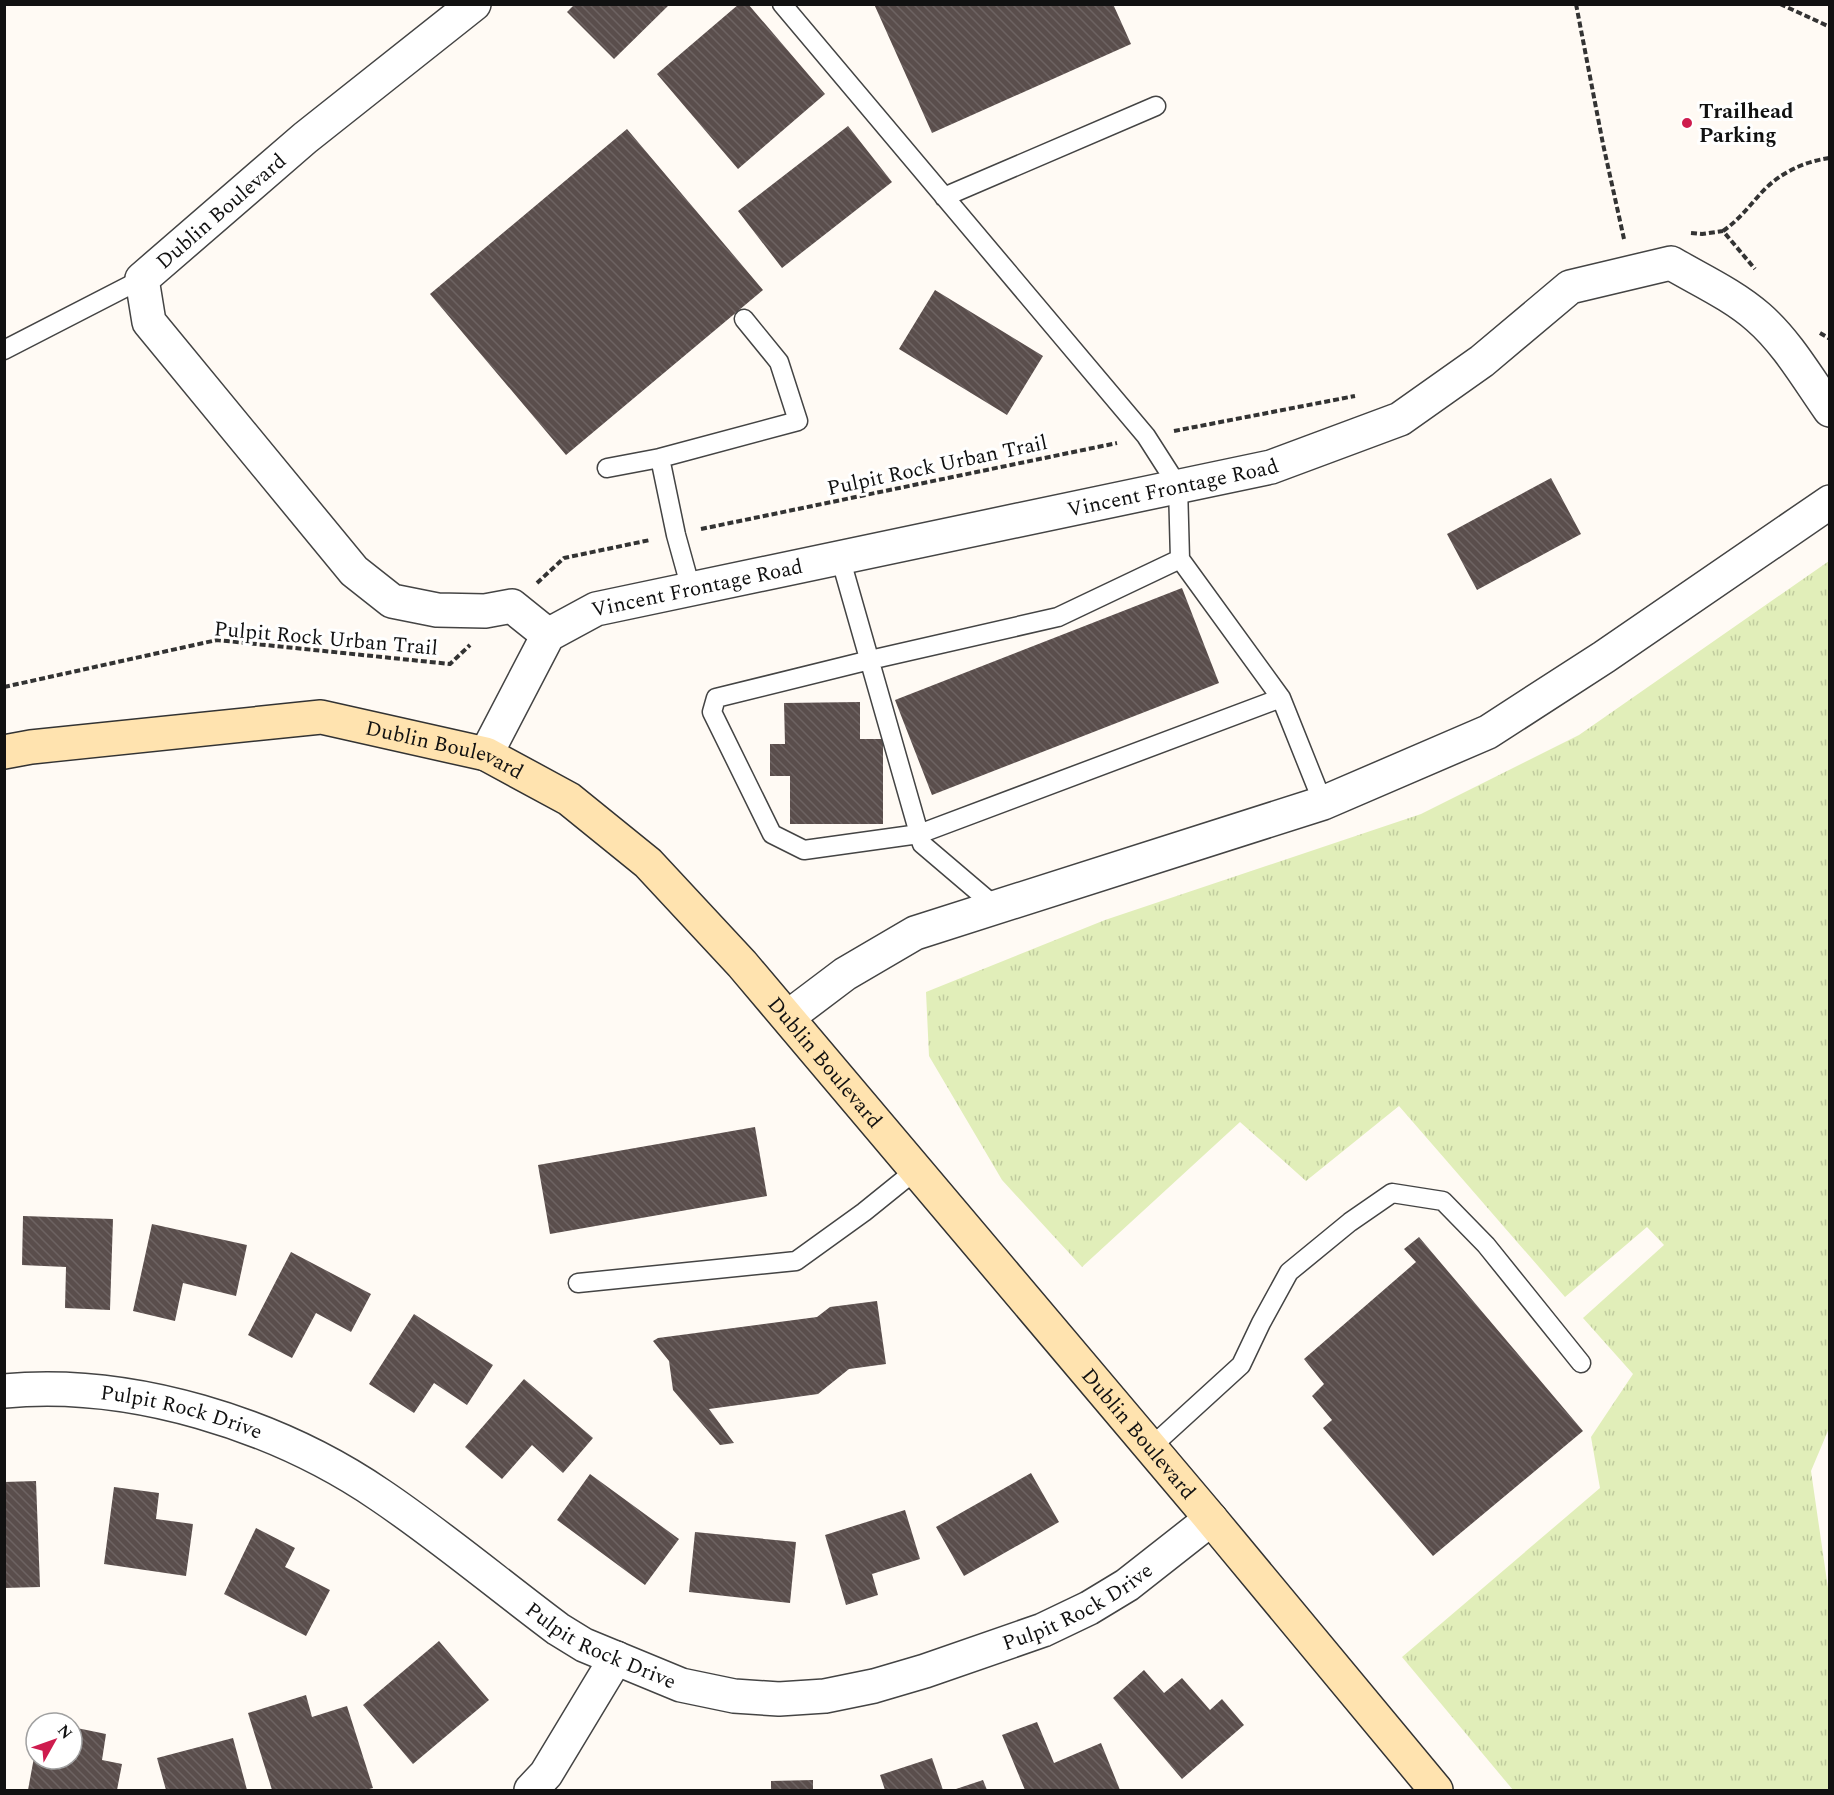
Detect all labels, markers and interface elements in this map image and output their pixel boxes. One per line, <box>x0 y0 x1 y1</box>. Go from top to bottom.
place label: Trailhead Parking <box>1699 96 1793 152</box>
marker: Trailhead Parking <box>1680 116 1694 130</box>
street label: Dublin Boulevard <box>149 146 294 278</box>
street label: Pulpit Rock Urban Trail <box>824 427 1050 505</box>
street label: Vincent Frontage Road <box>1064 450 1284 527</box>
street label: Vincent Frontage Road <box>589 551 806 627</box>
street label: Pulpit Rock Urban Trail <box>213 613 439 665</box>
street label: Dublin Boulevard <box>362 712 529 788</box>
street label: Dublin Boulevard <box>759 990 890 1136</box>
street label: Dublin Boulevard <box>1073 1361 1203 1507</box>
street label: Pulpit Rock Drive <box>99 1377 267 1448</box>
street label: Pulpit Rock Drive <box>998 1555 1160 1660</box>
street label: Pulpit Rock Drive <box>518 1595 681 1698</box>
north arrow <box>24 1711 84 1771</box>
text: N <box>51 1719 78 1745</box>

